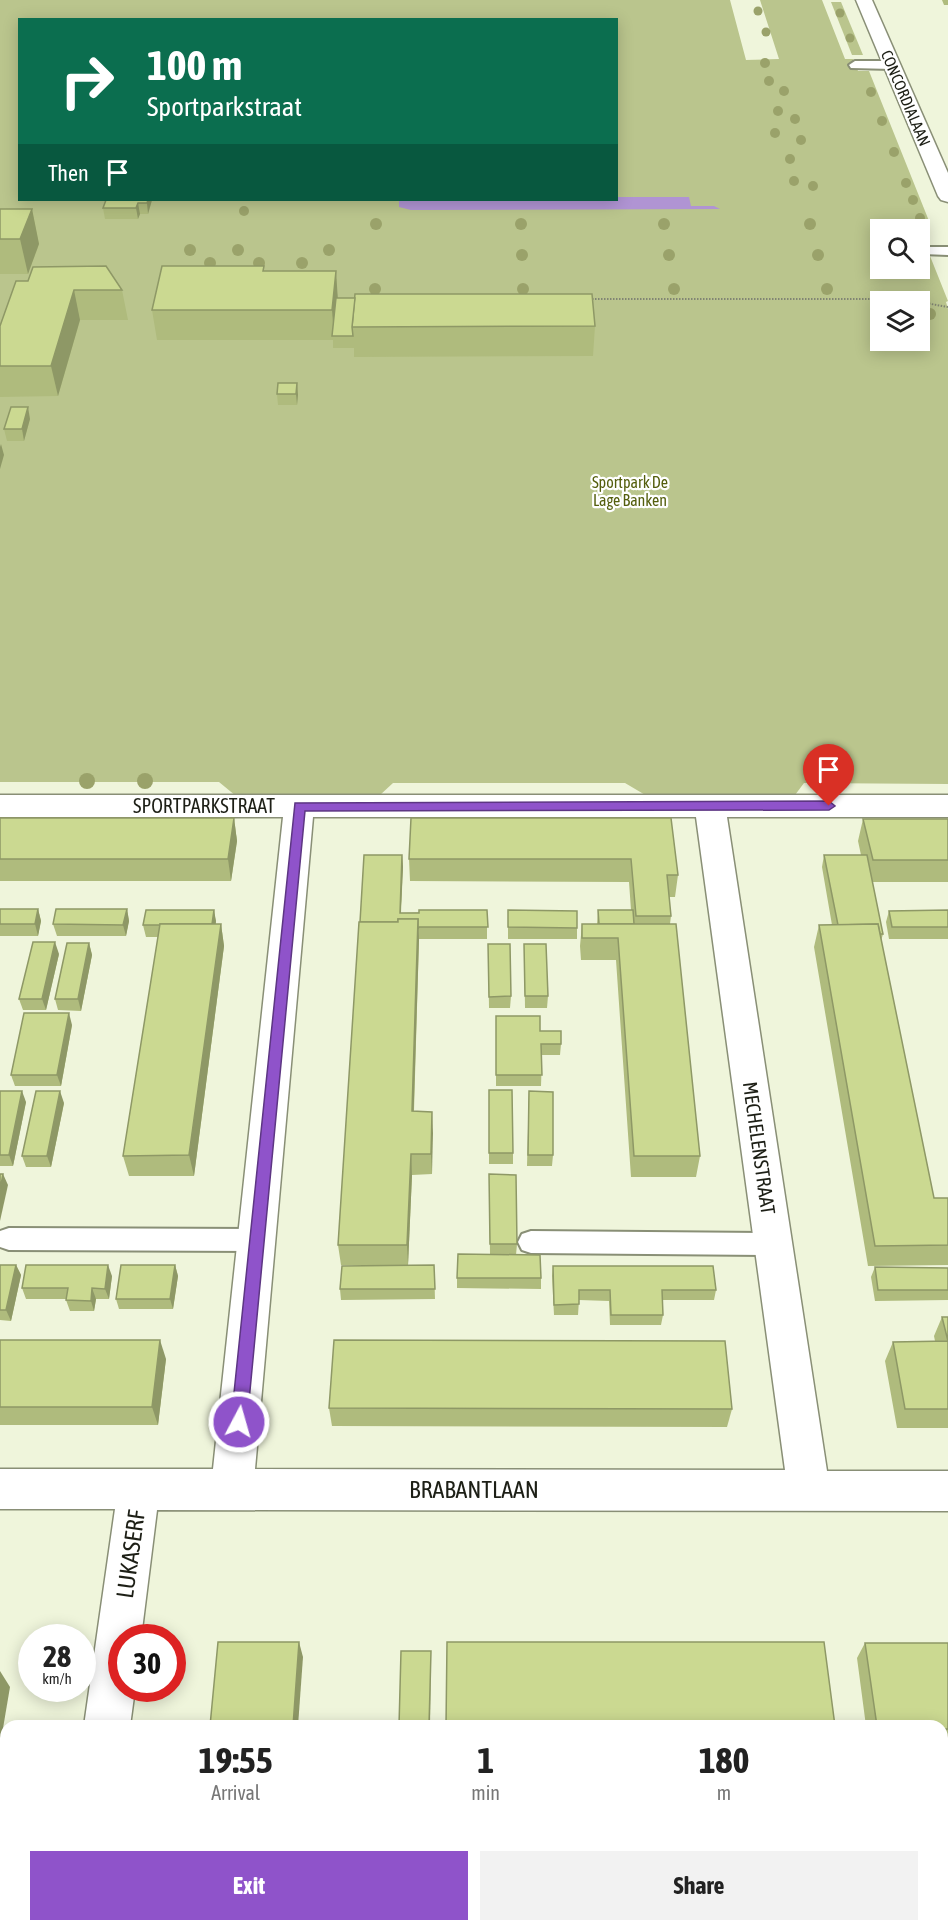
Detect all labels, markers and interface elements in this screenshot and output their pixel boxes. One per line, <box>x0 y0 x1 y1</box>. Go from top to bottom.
text: 100 m <box>147 41 242 89</box>
icon: right <box>48 42 126 120</box>
street label: CONCORDIALAAN <box>878 47 934 149</box>
text: Sportparkstraat <box>147 91 302 122</box>
icon: arrive <box>101 156 134 189</box>
text: Then <box>48 160 89 186</box>
map controls <box>870 219 930 351</box>
button: search <box>870 219 930 279</box>
button: layers <box>870 291 930 351</box>
park label: Sportpark De Lage Banken <box>592 473 668 510</box>
pin <box>803 744 854 806</box>
icon: arrive <box>812 753 845 786</box>
street label: SPORTPARKSTRAAT <box>133 794 275 817</box>
street label: MECHELENSTRAAT <box>739 1080 780 1216</box>
position arrow <box>207 1390 271 1454</box>
street label: BRABANTLAAN <box>409 1476 539 1503</box>
street label: LUKASERF <box>111 1508 150 1600</box>
speed limit sign: 30 <box>108 1624 186 1702</box>
text: 28 <box>43 1639 71 1673</box>
text: km/h <box>42 1670 72 1687</box>
text: 19:55 <box>199 1739 273 1781</box>
text: 1 <box>477 1739 494 1781</box>
text: 180 <box>699 1739 749 1781</box>
text: Arrival <box>211 1781 260 1804</box>
text: min <box>471 1781 500 1804</box>
text: m <box>717 1781 731 1804</box>
button: Exit <box>30 1851 468 1920</box>
button: Share <box>480 1851 918 1920</box>

